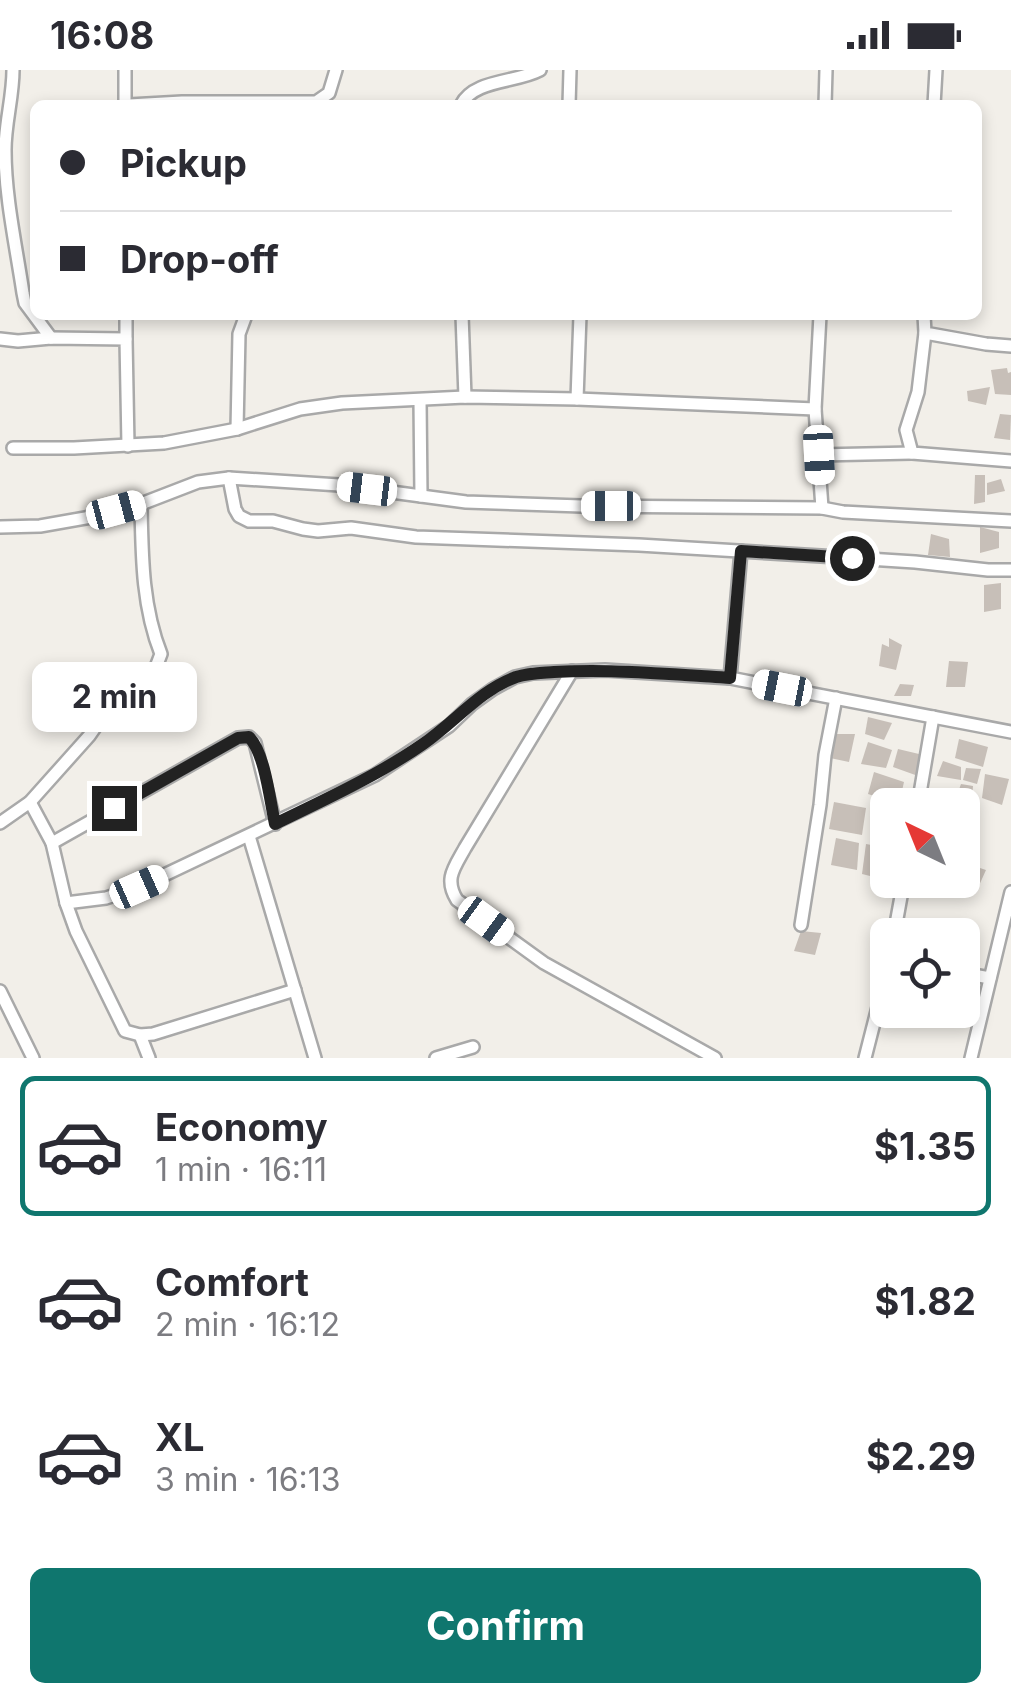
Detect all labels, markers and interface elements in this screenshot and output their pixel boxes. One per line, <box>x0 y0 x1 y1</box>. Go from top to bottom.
text: 16:08 <box>50 12 154 58</box>
text: Pickup <box>120 140 247 186</box>
text: Drop-off <box>120 236 279 282</box>
car <box>802 424 836 486</box>
car <box>335 470 399 508</box>
car <box>83 488 149 532</box>
car <box>581 491 641 521</box>
route start <box>830 536 875 581</box>
callout: 2 min <box>32 663 196 733</box>
car <box>750 668 814 708</box>
text: 2 min <box>72 677 157 716</box>
route end <box>92 786 137 831</box>
north arrow <box>870 788 980 898</box>
map controls <box>870 788 980 1028</box>
car <box>105 861 173 913</box>
car <box>453 891 519 951</box>
button: locate <box>870 918 980 1028</box>
icon: car <box>35 1101 125 1191</box>
text: Economy <box>155 1104 328 1150</box>
text: $1.35 <box>874 1123 976 1169</box>
text: 1 min · 16:11 <box>155 1150 327 1189</box>
icon: car <box>35 1256 125 1346</box>
text: Comfort <box>155 1259 309 1305</box>
text: $1.82 <box>874 1278 976 1324</box>
text: 2 min · 16:12 <box>155 1305 340 1344</box>
icon: car <box>35 1411 125 1501</box>
text: XL <box>155 1414 205 1460</box>
text: $2.29 <box>866 1433 976 1479</box>
text: 3 min · 16:13 <box>155 1460 341 1499</box>
button: Confirm <box>30 1568 981 1683</box>

